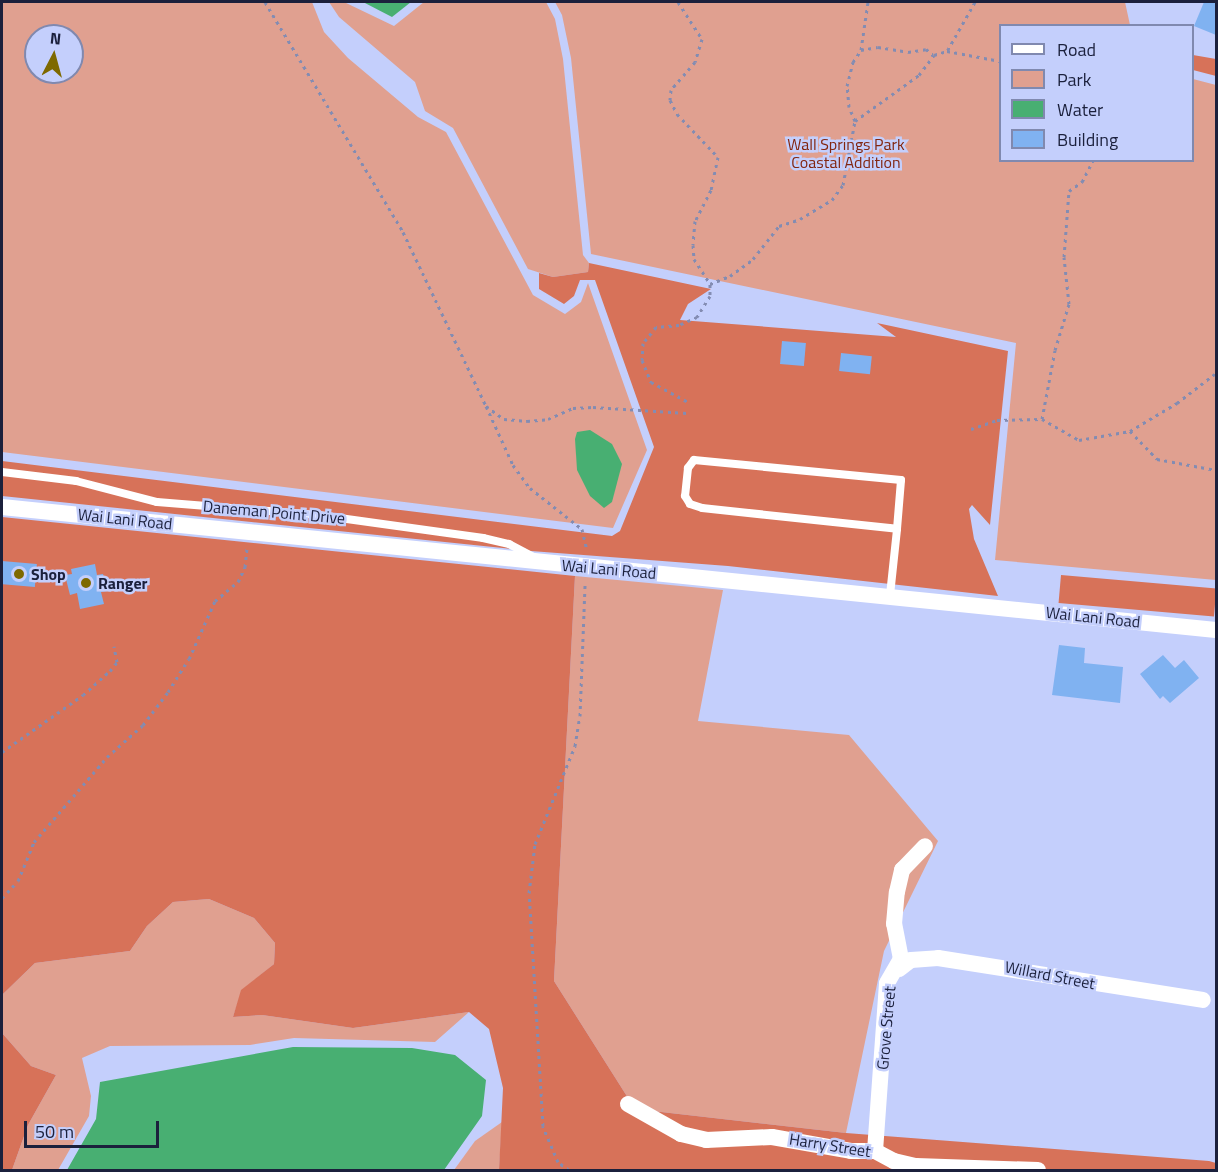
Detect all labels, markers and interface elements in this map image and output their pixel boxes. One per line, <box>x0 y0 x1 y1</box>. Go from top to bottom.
north arrow <box>24 24 84 84</box>
legend <box>999 24 1194 162</box>
text: N <box>49 26 62 51</box>
text: Road <box>1057 36 1096 63</box>
text: Park <box>1057 66 1091 93</box>
text: Water <box>1057 96 1103 123</box>
text: Building <box>1057 126 1118 153</box>
park label: Wall Springs Park Coastal Addition <box>787 134 905 172</box>
street label: Daneman Point Drive <box>202 496 346 528</box>
street label: Wai Lani Road <box>77 504 173 534</box>
street label: Wai Lani Road <box>561 555 657 583</box>
place label: Shop <box>31 564 66 584</box>
marker: Shop <box>12 567 26 581</box>
place label: Ranger <box>98 573 148 593</box>
marker: Ranger <box>79 576 93 590</box>
street label: Wai Lani Road <box>1045 602 1141 632</box>
street label: Willard Street <box>1003 957 1097 993</box>
street label: Grove Street <box>873 985 899 1071</box>
scale bar <box>27 1109 162 1147</box>
text: 50 m <box>35 1118 74 1145</box>
street label: Harry Street <box>788 1129 872 1161</box>

